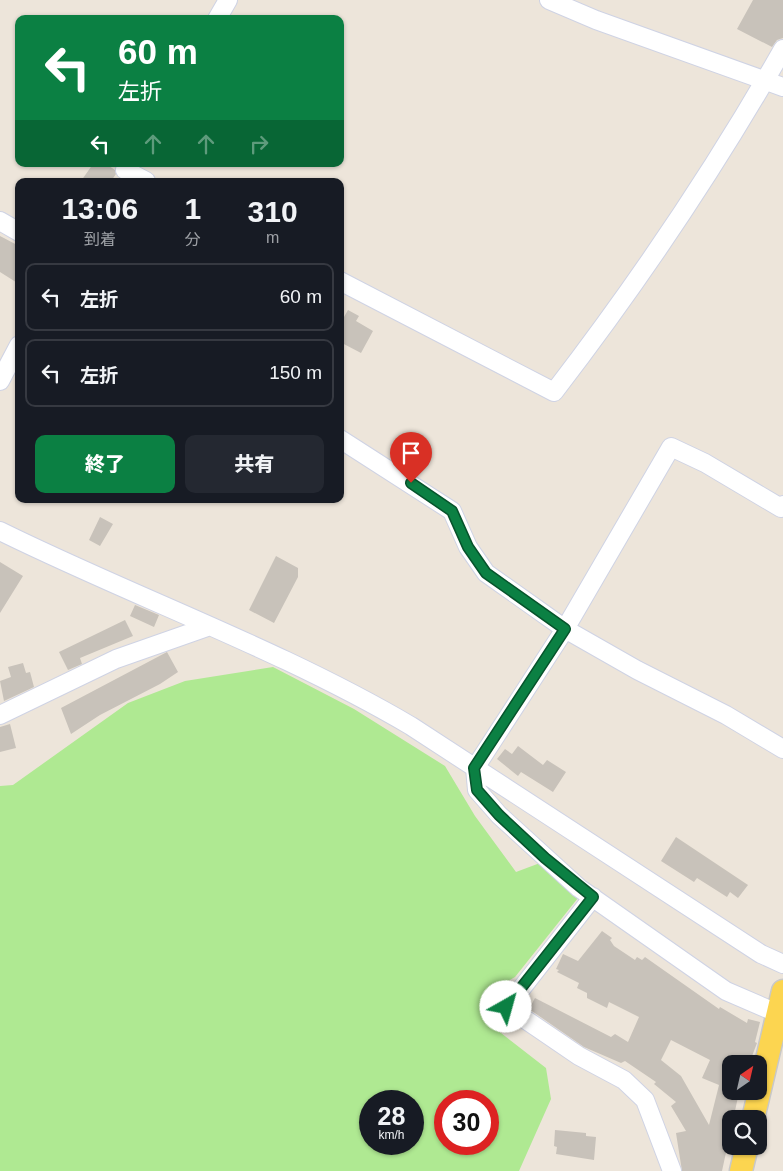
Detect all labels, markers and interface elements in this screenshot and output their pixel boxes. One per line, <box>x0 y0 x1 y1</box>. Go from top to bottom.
text: 60 m <box>118 32 198 71</box>
icon: left <box>35 35 100 100</box>
text: 左折 <box>118 79 162 104</box>
icon: left <box>86 130 114 158</box>
icon: ahead <box>139 130 167 158</box>
icon: ahead <box>192 130 220 158</box>
icon: right <box>245 130 273 158</box>
text: 13:06 <box>61 192 138 225</box>
text: 1 <box>184 192 201 225</box>
text: 310 <box>248 195 298 228</box>
text: m <box>266 229 279 246</box>
text: 到着 <box>84 231 116 248</box>
text: 分 <box>185 231 201 248</box>
icon: left <box>37 283 65 311</box>
text: 60 m <box>280 286 322 307</box>
text: 左折 <box>80 289 118 310</box>
icon: left <box>37 359 65 387</box>
text: 150 m <box>269 362 322 383</box>
text: 左折 <box>80 365 118 386</box>
pin <box>390 432 432 483</box>
button: 終了 <box>35 435 175 493</box>
button: 共有 <box>185 435 324 493</box>
icon: arrive <box>397 439 425 467</box>
position arrow <box>479 980 531 1032</box>
north arrow <box>722 1055 768 1100</box>
map controls <box>722 1055 767 1155</box>
speed limit sign: 30 <box>434 1090 499 1155</box>
text: 28 <box>378 1102 405 1130</box>
button: search <box>722 1110 767 1155</box>
text: km/h <box>378 1128 405 1142</box>

